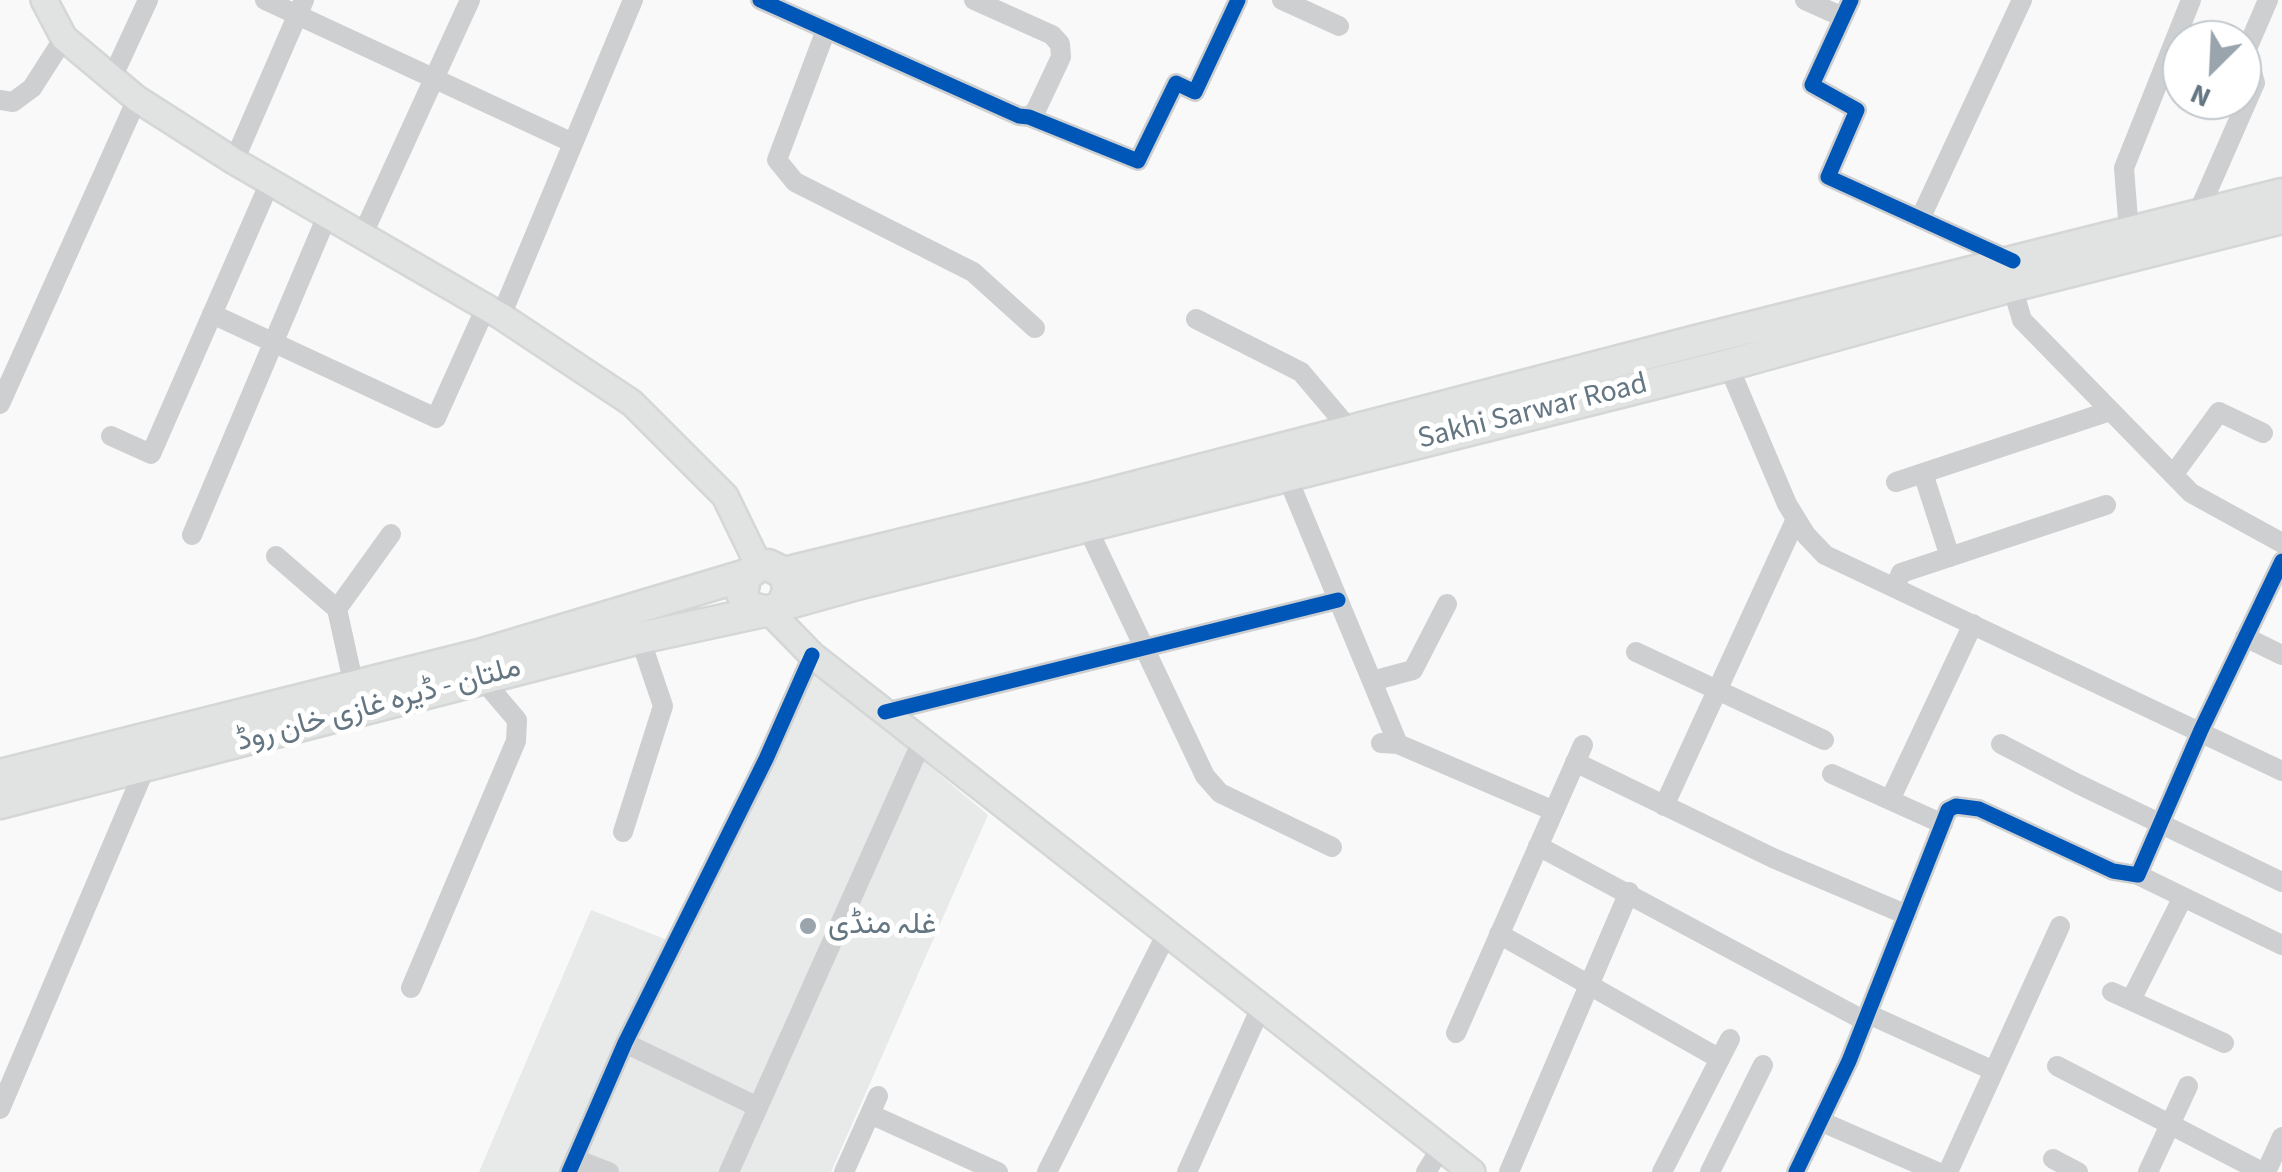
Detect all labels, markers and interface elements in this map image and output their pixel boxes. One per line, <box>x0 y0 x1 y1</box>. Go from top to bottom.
north arrow <box>2162 20 2262 120</box>
text: N <box>2184 74 2217 118</box>
street label: Sakhi Sarwar Road <box>1415 367 1651 459</box>
street label: ملتان - ڈیرہ غازی خان روڈ <box>233 651 525 761</box>
place label: غلہ منڈی <box>828 908 936 944</box>
marker: غلہ منڈی <box>797 915 819 937</box>

